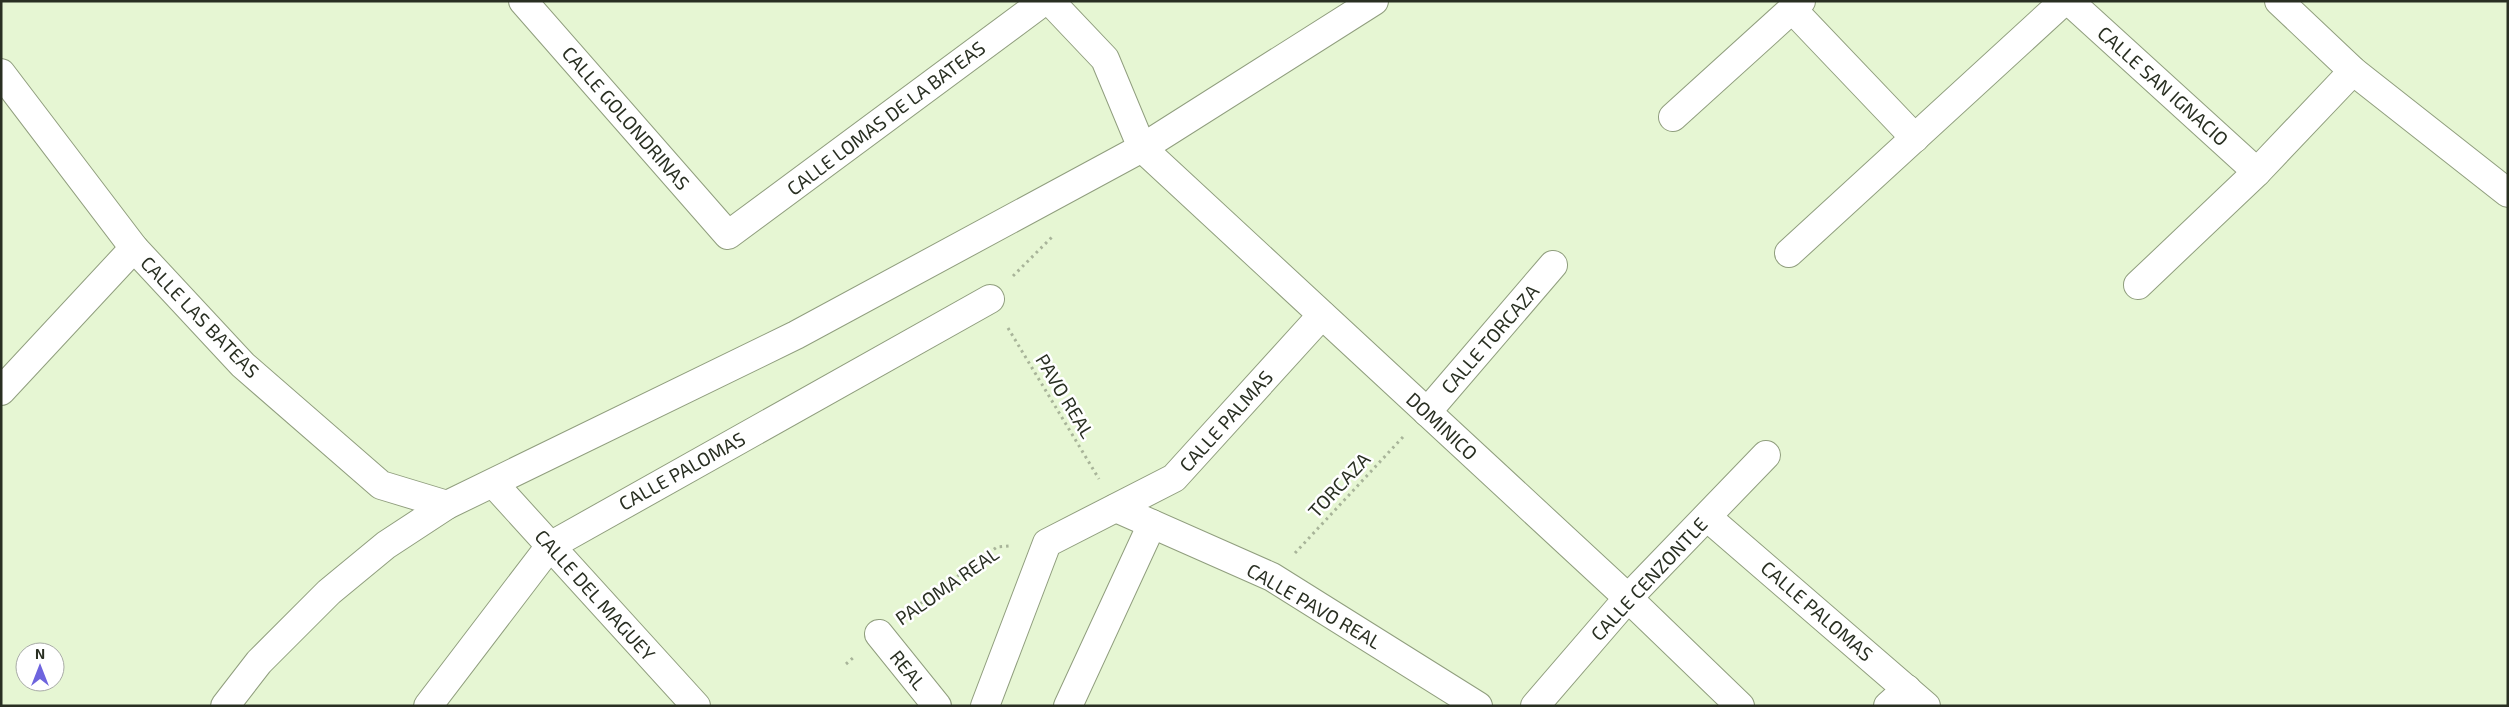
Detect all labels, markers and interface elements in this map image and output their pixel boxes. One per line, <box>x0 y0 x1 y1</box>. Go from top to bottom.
street label: CALLE SAN IGNACIO <box>2093 21 2233 150</box>
street label: CALLE LOMAS DE LA BATEAS <box>782 36 989 200</box>
street label: CALLE GOLONDRINAS <box>558 41 695 194</box>
street label: CALLE LAS BATEAS <box>136 251 264 382</box>
street label: CALLE TORCAZA <box>1436 279 1543 398</box>
street label: PAVO REAL <box>1031 349 1100 442</box>
street label: CALLE PALMAS <box>1174 365 1277 476</box>
street label: DOMINICO <box>1402 387 1483 464</box>
street label: CALLE PALOMAS <box>615 426 749 515</box>
street label: TORCAZA <box>1303 447 1375 522</box>
street label: CALLE CENZONTLE <box>1586 512 1712 645</box>
street label: CALLE DEL MAGUEY <box>531 524 660 665</box>
street label: PALOMA REAL <box>891 541 1003 630</box>
street label: CALLE PALOMAS <box>1757 556 1878 665</box>
street label: CALLE PAVO REAL <box>1243 558 1386 653</box>
north arrow <box>15 642 65 692</box>
text: N <box>35 645 45 662</box>
street label: REAL <box>886 645 931 694</box>

